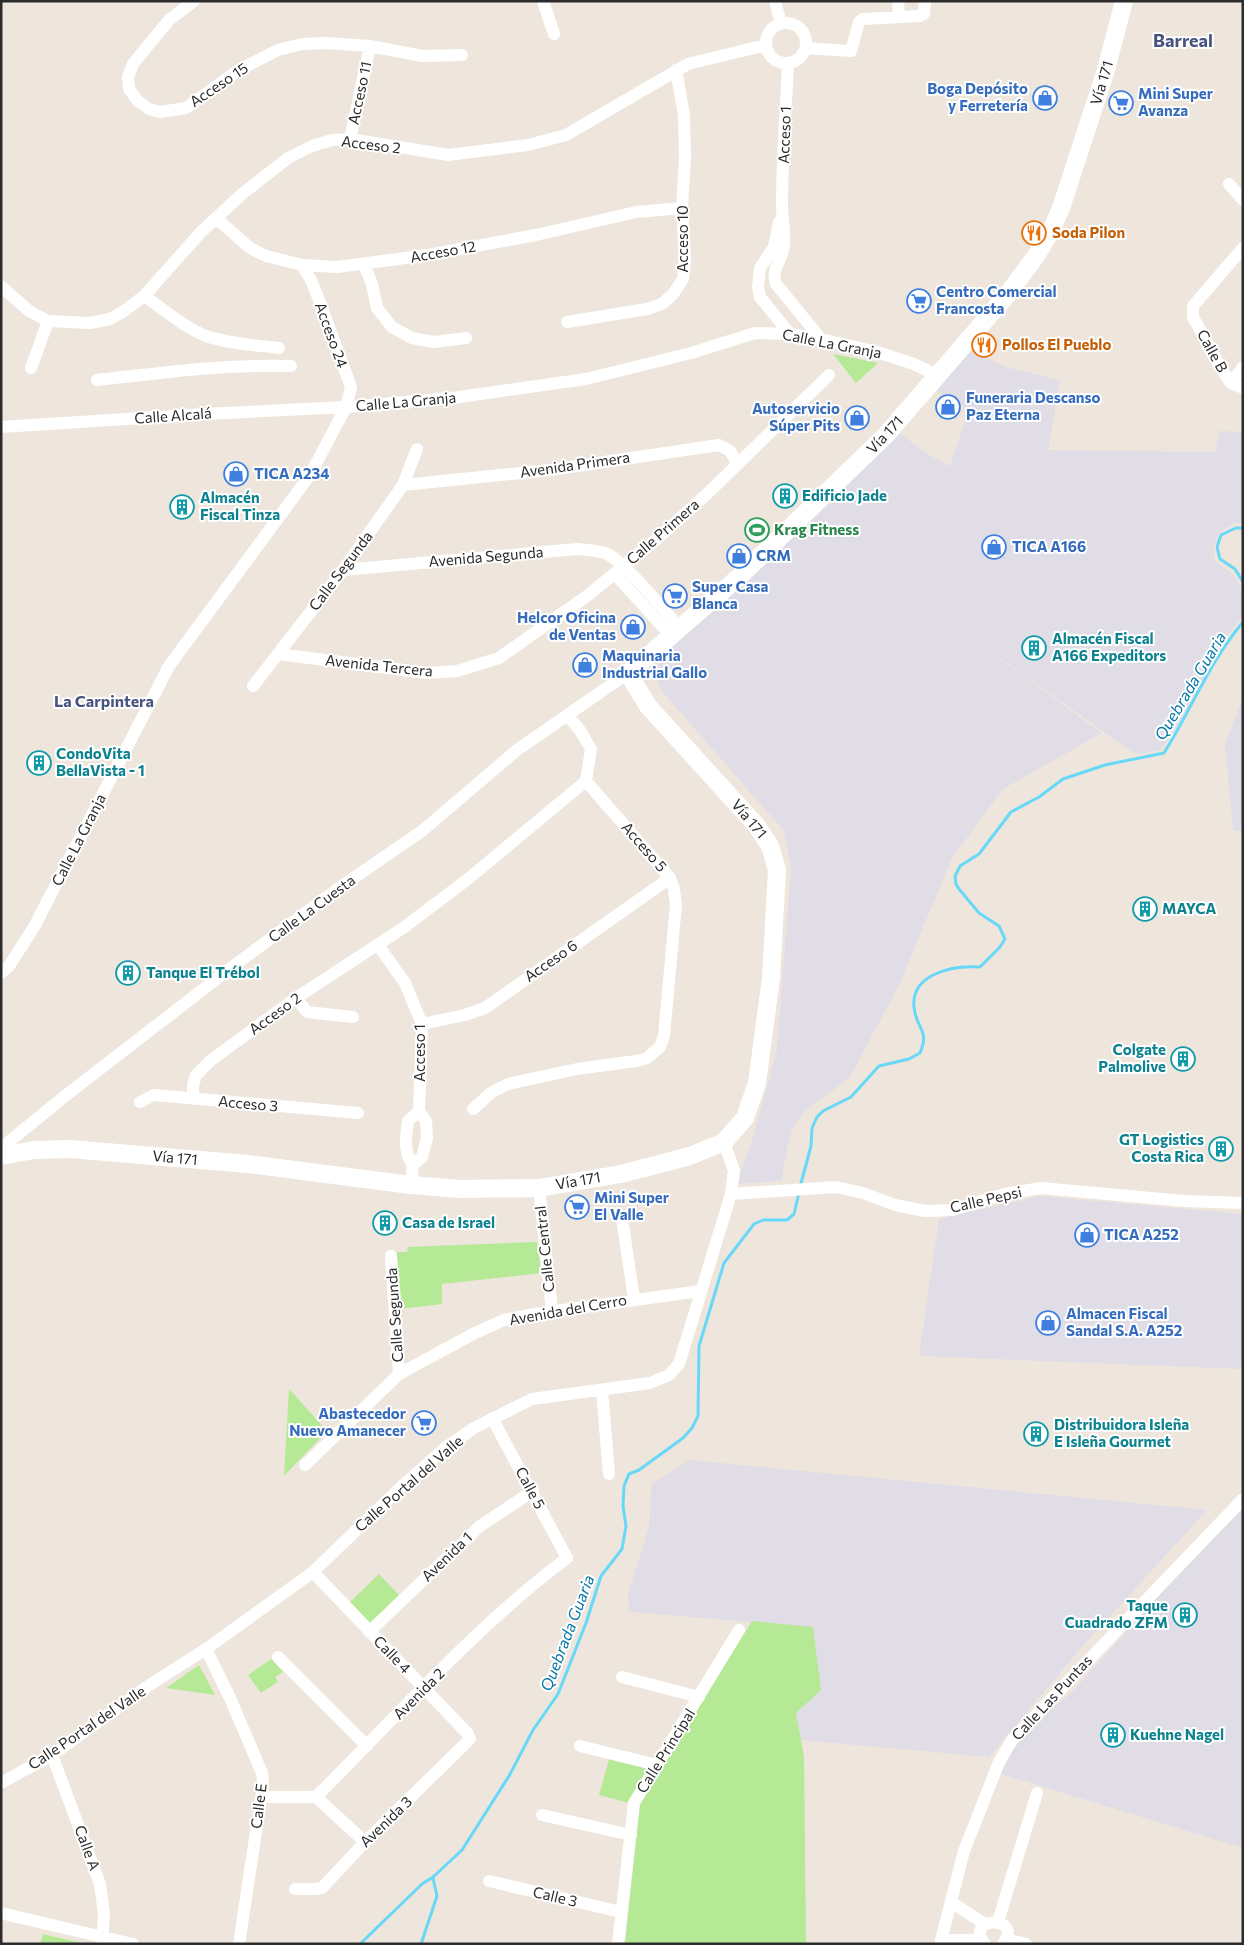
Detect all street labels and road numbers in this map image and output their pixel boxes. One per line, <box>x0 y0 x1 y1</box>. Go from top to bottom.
street label: Acceso 15 <box>186 58 251 110</box>
street label: Vía 171 <box>1086 58 1116 107</box>
street label: Acceso 11 <box>344 59 375 126</box>
street label: Acceso 1 <box>774 106 794 164</box>
street label: Acceso 2 <box>340 131 402 157</box>
street label: Acceso 10 <box>673 205 691 273</box>
street label: Acceso 12 <box>409 236 477 266</box>
street label: Acceso 24 <box>312 299 352 370</box>
street label: Calle La Granja <box>781 325 883 361</box>
street label: Calle B <box>1194 326 1232 375</box>
street label: Calle La Granja <box>355 388 457 414</box>
street label: Calle Alcalá <box>134 403 212 427</box>
street label: Vía 171 <box>862 412 906 457</box>
street label: Avenida Primera <box>519 447 631 481</box>
street label: Calle Primera <box>622 495 702 568</box>
street label: Calle Segunda <box>304 527 376 614</box>
street label: Avenida Segunda <box>428 542 544 570</box>
street label: Avenida Tercera <box>324 650 434 680</box>
street label: Calle La Granja <box>47 791 109 889</box>
street label: Vía 171 <box>728 795 771 842</box>
street label: Acceso 5 <box>618 818 671 875</box>
street label: Calle La Cuesta <box>264 871 358 946</box>
street label: Acceso 6 <box>520 935 580 985</box>
street label: Acceso 2 <box>245 988 304 1038</box>
street label: Acceso 1 <box>410 1024 428 1082</box>
street label: Acceso 3 <box>217 1091 279 1115</box>
street label: Vía 171 <box>152 1146 199 1168</box>
street label: Vía 171 <box>554 1167 602 1193</box>
street label: Calle Pepsi <box>948 1182 1023 1216</box>
street label: Calle Central <box>531 1205 558 1293</box>
street label: Calle Segunda <box>382 1267 406 1363</box>
street label: Avenida del Cerro <box>508 1290 628 1328</box>
street label: Calle Portal del Valle <box>351 1431 466 1535</box>
street label: Calle 5 <box>512 1463 549 1512</box>
street label: Avenida 1 <box>417 1528 475 1585</box>
street label: Calle 4 <box>370 1632 415 1677</box>
street label: Calle Las Puntas <box>1007 1651 1095 1744</box>
street label: Avenida 2 <box>389 1664 448 1723</box>
street label: Calle Portal del Valle <box>24 1681 149 1773</box>
street label: Calle Principal <box>632 1705 698 1796</box>
street label: Calle E <box>246 1782 270 1830</box>
street label: Avenida 3 <box>355 1792 415 1851</box>
street label: Calle A <box>71 1823 104 1873</box>
street label: Calle 3 <box>531 1882 579 1910</box>

